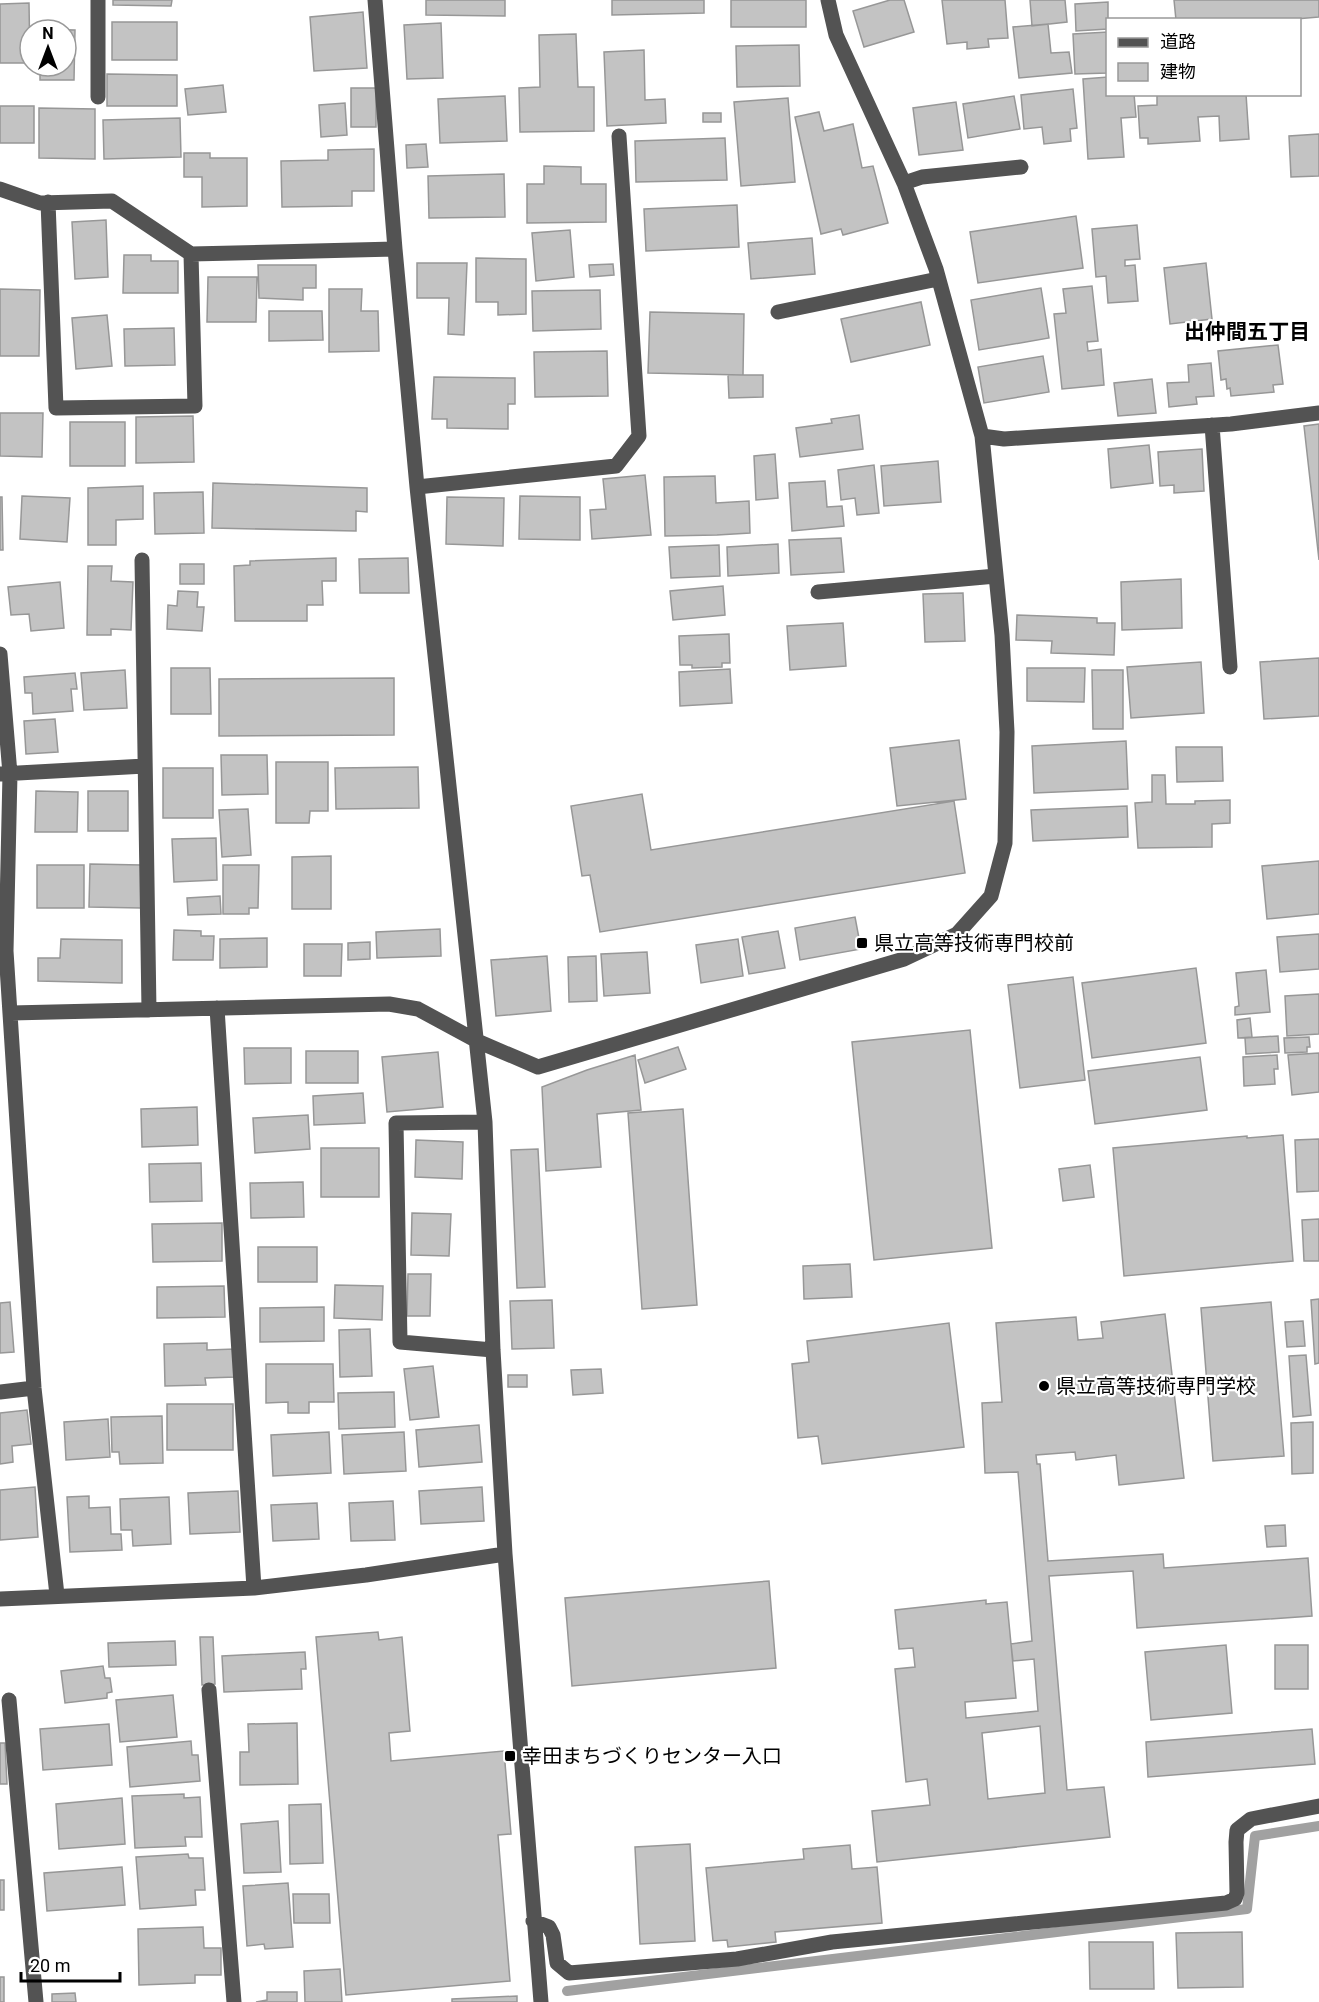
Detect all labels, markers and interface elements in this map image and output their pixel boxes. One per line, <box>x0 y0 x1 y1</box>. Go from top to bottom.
north arrow <box>18 18 78 78</box>
legend <box>1106 18 1301 96</box>
text: N <box>42 24 54 43</box>
text: 道路 <box>1160 31 1196 52</box>
text: 建物 <box>1160 61 1196 82</box>
district label: 出仲間五丁目 <box>1184 320 1310 344</box>
place label: 県立高等技術専門校前 <box>874 931 1074 955</box>
marker: 県立高等技術専門校前 <box>855 936 869 950</box>
place label: 県立高等技術専門学校 <box>1056 1374 1256 1398</box>
marker: 県立高等技術専門学校 <box>1037 1379 1051 1393</box>
place label: 幸田まちづくりセンター入口 <box>522 1744 782 1768</box>
marker: 幸田まちづくりセンター入口 <box>503 1749 517 1763</box>
scale bar <box>21 1945 120 1983</box>
text: 20 m <box>30 1955 70 1976</box>

